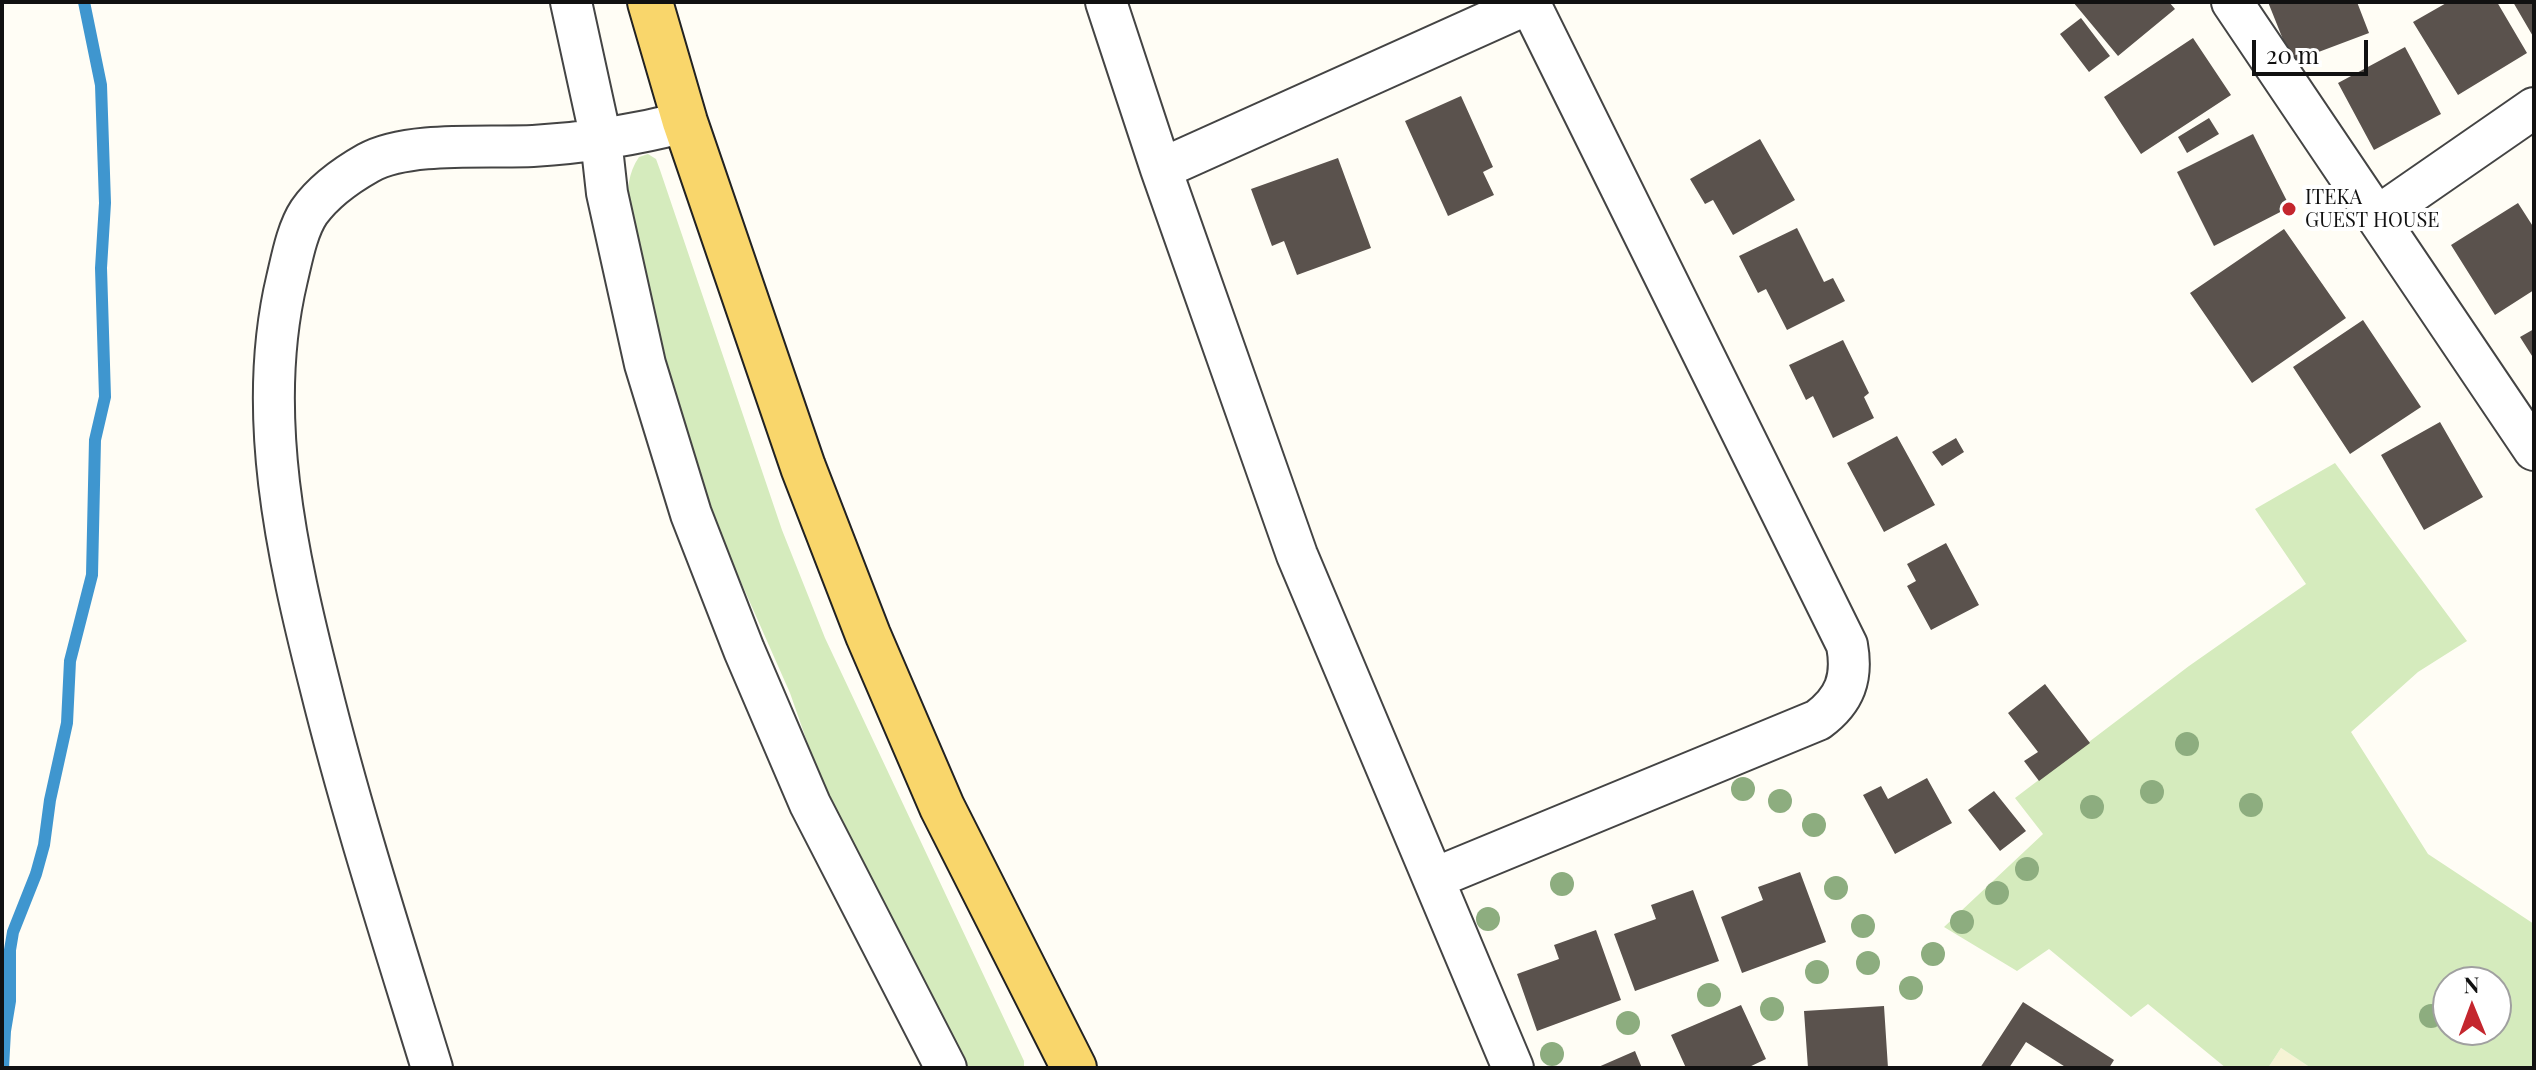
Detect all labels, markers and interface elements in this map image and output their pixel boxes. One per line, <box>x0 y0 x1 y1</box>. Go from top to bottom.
scale bar <box>2256 24 2372 74</box>
text: 20 m <box>2266 38 2319 70</box>
place label: ITEKA GUEST HOUSE <box>2305 186 2439 233</box>
marker: ITEKA GUEST HOUSE <box>2280 200 2298 218</box>
north arrow <box>2432 966 2512 1046</box>
text: N <box>2463 969 2480 999</box>

